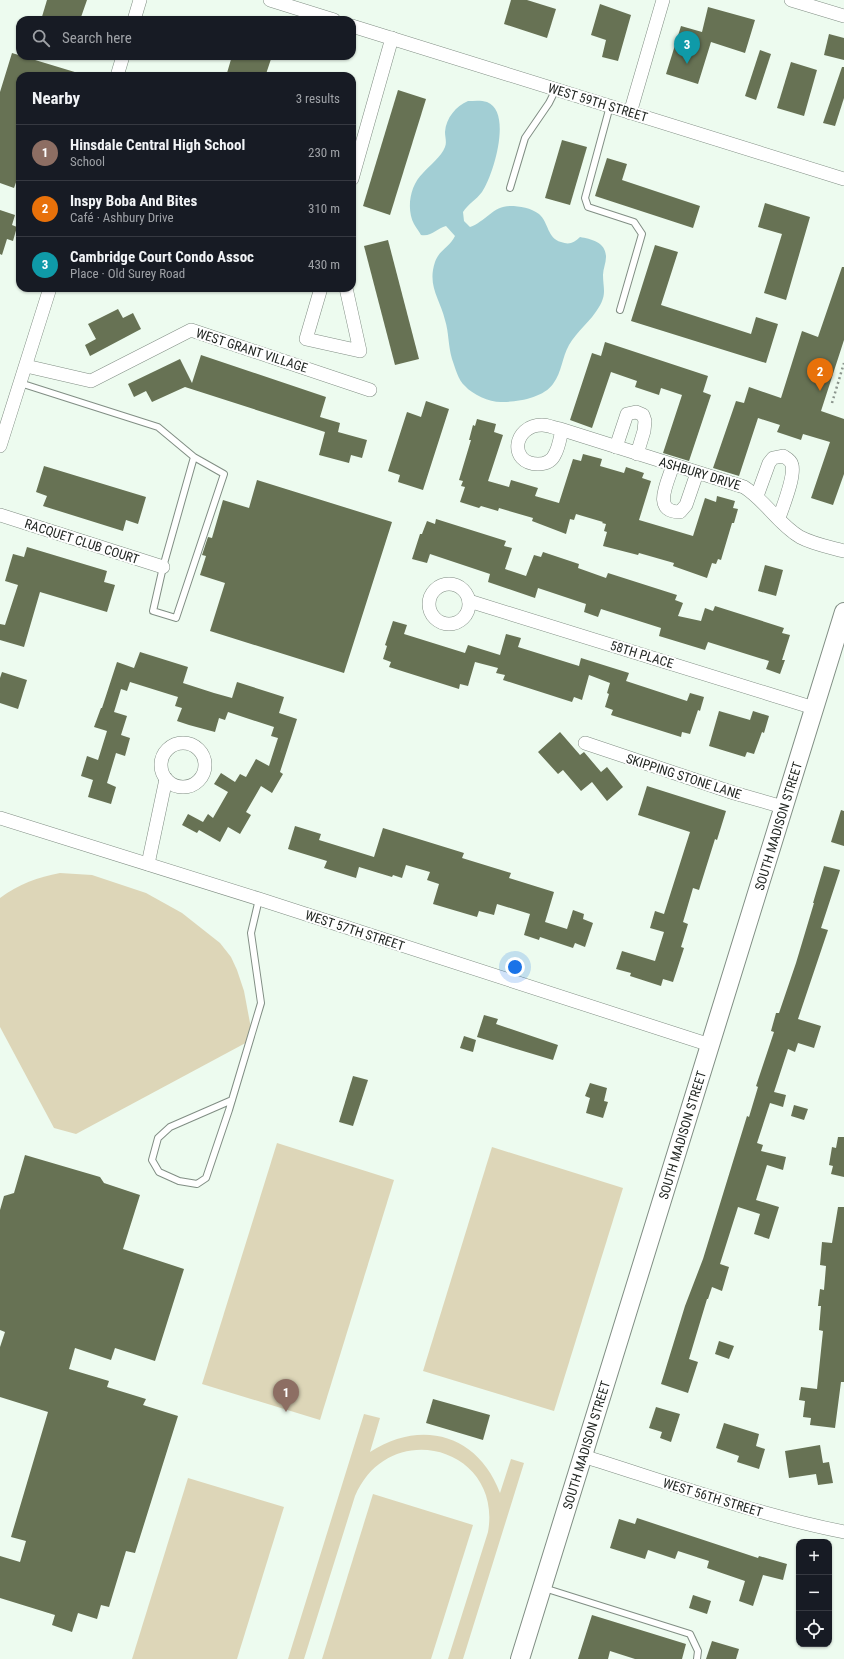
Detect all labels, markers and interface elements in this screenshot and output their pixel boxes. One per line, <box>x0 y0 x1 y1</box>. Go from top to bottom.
search box <box>16 16 356 60</box>
icon: search <box>30 27 52 49</box>
text: Search here <box>62 29 132 47</box>
pin: 3 <box>674 31 700 64</box>
street label: WEST 59TH STREET <box>546 80 650 125</box>
text: Nearby <box>32 88 80 108</box>
text: 3 results <box>296 91 340 106</box>
text: Hinsdale Central High School <box>70 136 245 154</box>
text: 1 <box>42 145 48 160</box>
text: 230 m <box>308 145 340 160</box>
text: School <box>70 154 105 169</box>
text: Inspy Boba And Bites <box>70 192 197 210</box>
text: 2 <box>42 201 48 216</box>
text: 310 m <box>308 201 340 216</box>
text: Café · Ashbury Drive <box>70 210 174 225</box>
text: Cambridge Court Condo Assoc <box>70 248 254 266</box>
text: 3 <box>42 257 48 272</box>
text: 430 m <box>308 257 340 272</box>
text: Place · Old Surey Road <box>70 266 185 281</box>
street label: WEST GRANT VILLAGE <box>194 325 310 376</box>
pin: 2 <box>807 358 833 391</box>
street label: ASHBURY DRIVE <box>657 454 742 493</box>
street label: RACQUET CLUB COURT <box>23 516 141 567</box>
street label: 58TH PLACE <box>608 638 675 671</box>
street label: SKIPPING STONE LANE <box>624 751 743 802</box>
street label: SOUTH MADISON STREET <box>752 760 805 892</box>
street label: WEST 57TH STREET <box>303 907 407 954</box>
your location <box>505 957 525 977</box>
street label: SOUTH MADISON STREET <box>656 1069 709 1201</box>
pin: 1 <box>273 1379 299 1412</box>
street label: SOUTH MADISON STREET <box>560 1379 613 1511</box>
street label: WEST 56TH STREET <box>661 1475 765 1520</box>
map controls <box>796 1539 832 1647</box>
button: + <box>796 1539 832 1575</box>
button: − <box>796 1575 832 1611</box>
button: locate <box>796 1611 832 1647</box>

